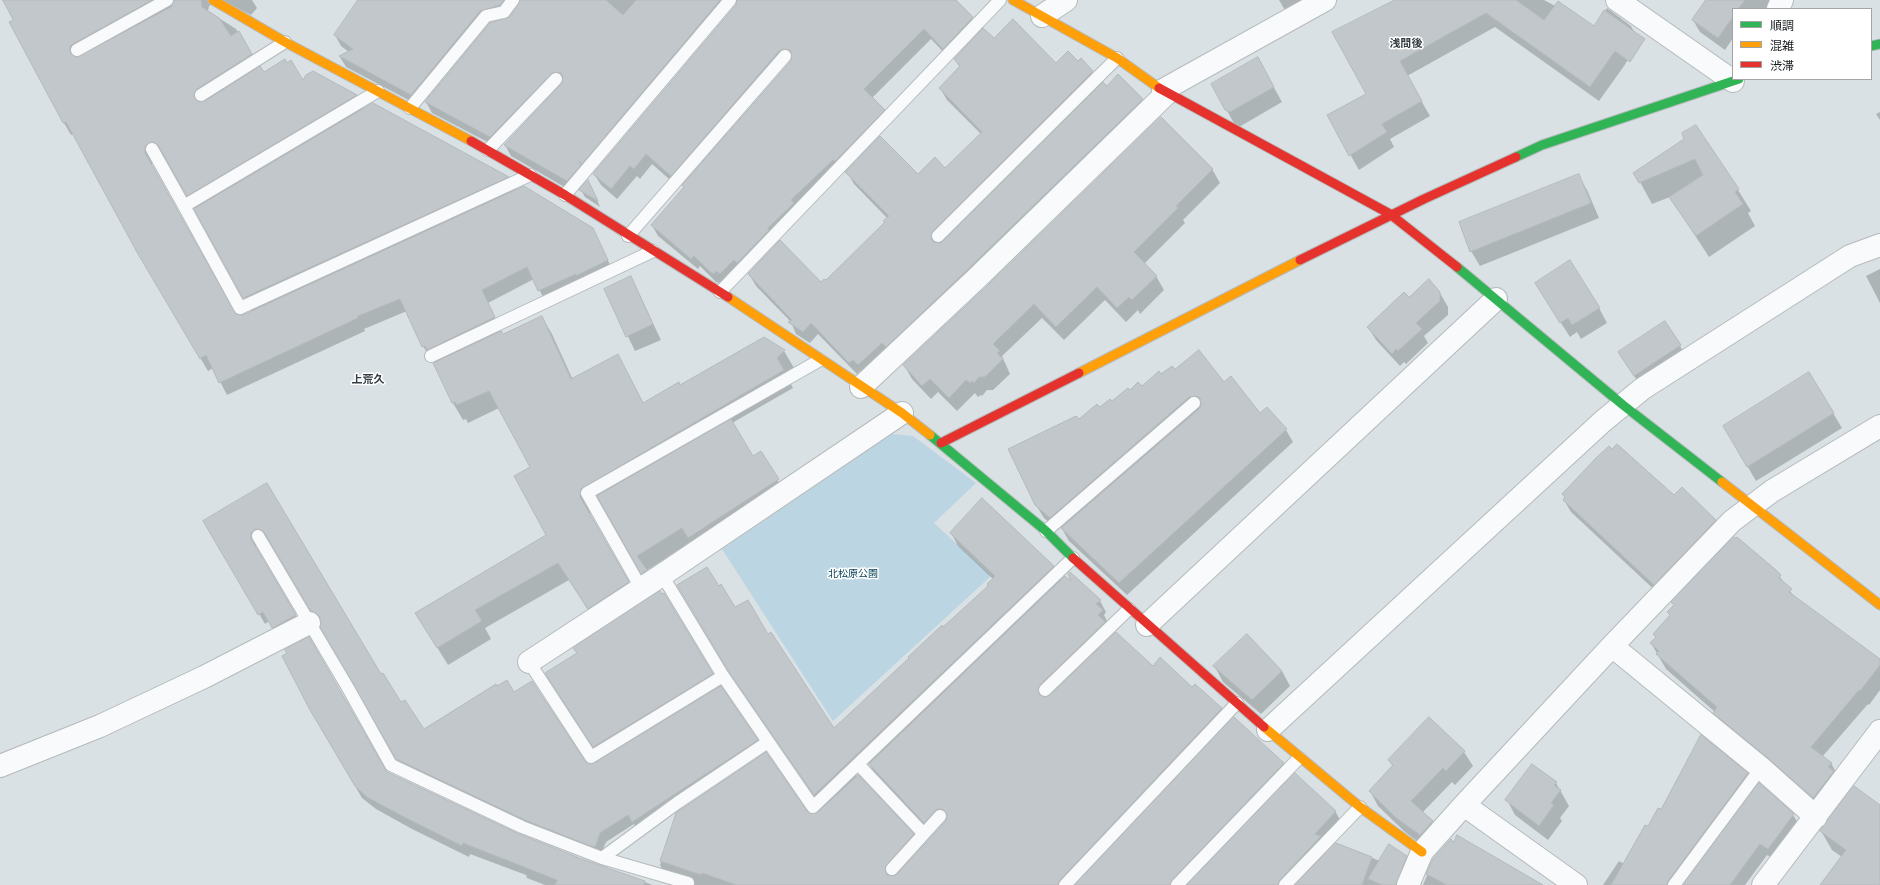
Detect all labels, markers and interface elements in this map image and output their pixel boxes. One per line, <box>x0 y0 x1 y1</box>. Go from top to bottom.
legend <box>1732 8 1872 80</box>
text: 順調 <box>1770 19 1794 33</box>
district label: 浅間後 <box>1390 37 1422 51</box>
text: 混雑 <box>1770 39 1794 53</box>
text: 渋滞 <box>1770 59 1794 73</box>
district label: 上荒久 <box>352 373 384 387</box>
park label: 北松原公園 <box>828 568 878 580</box>

